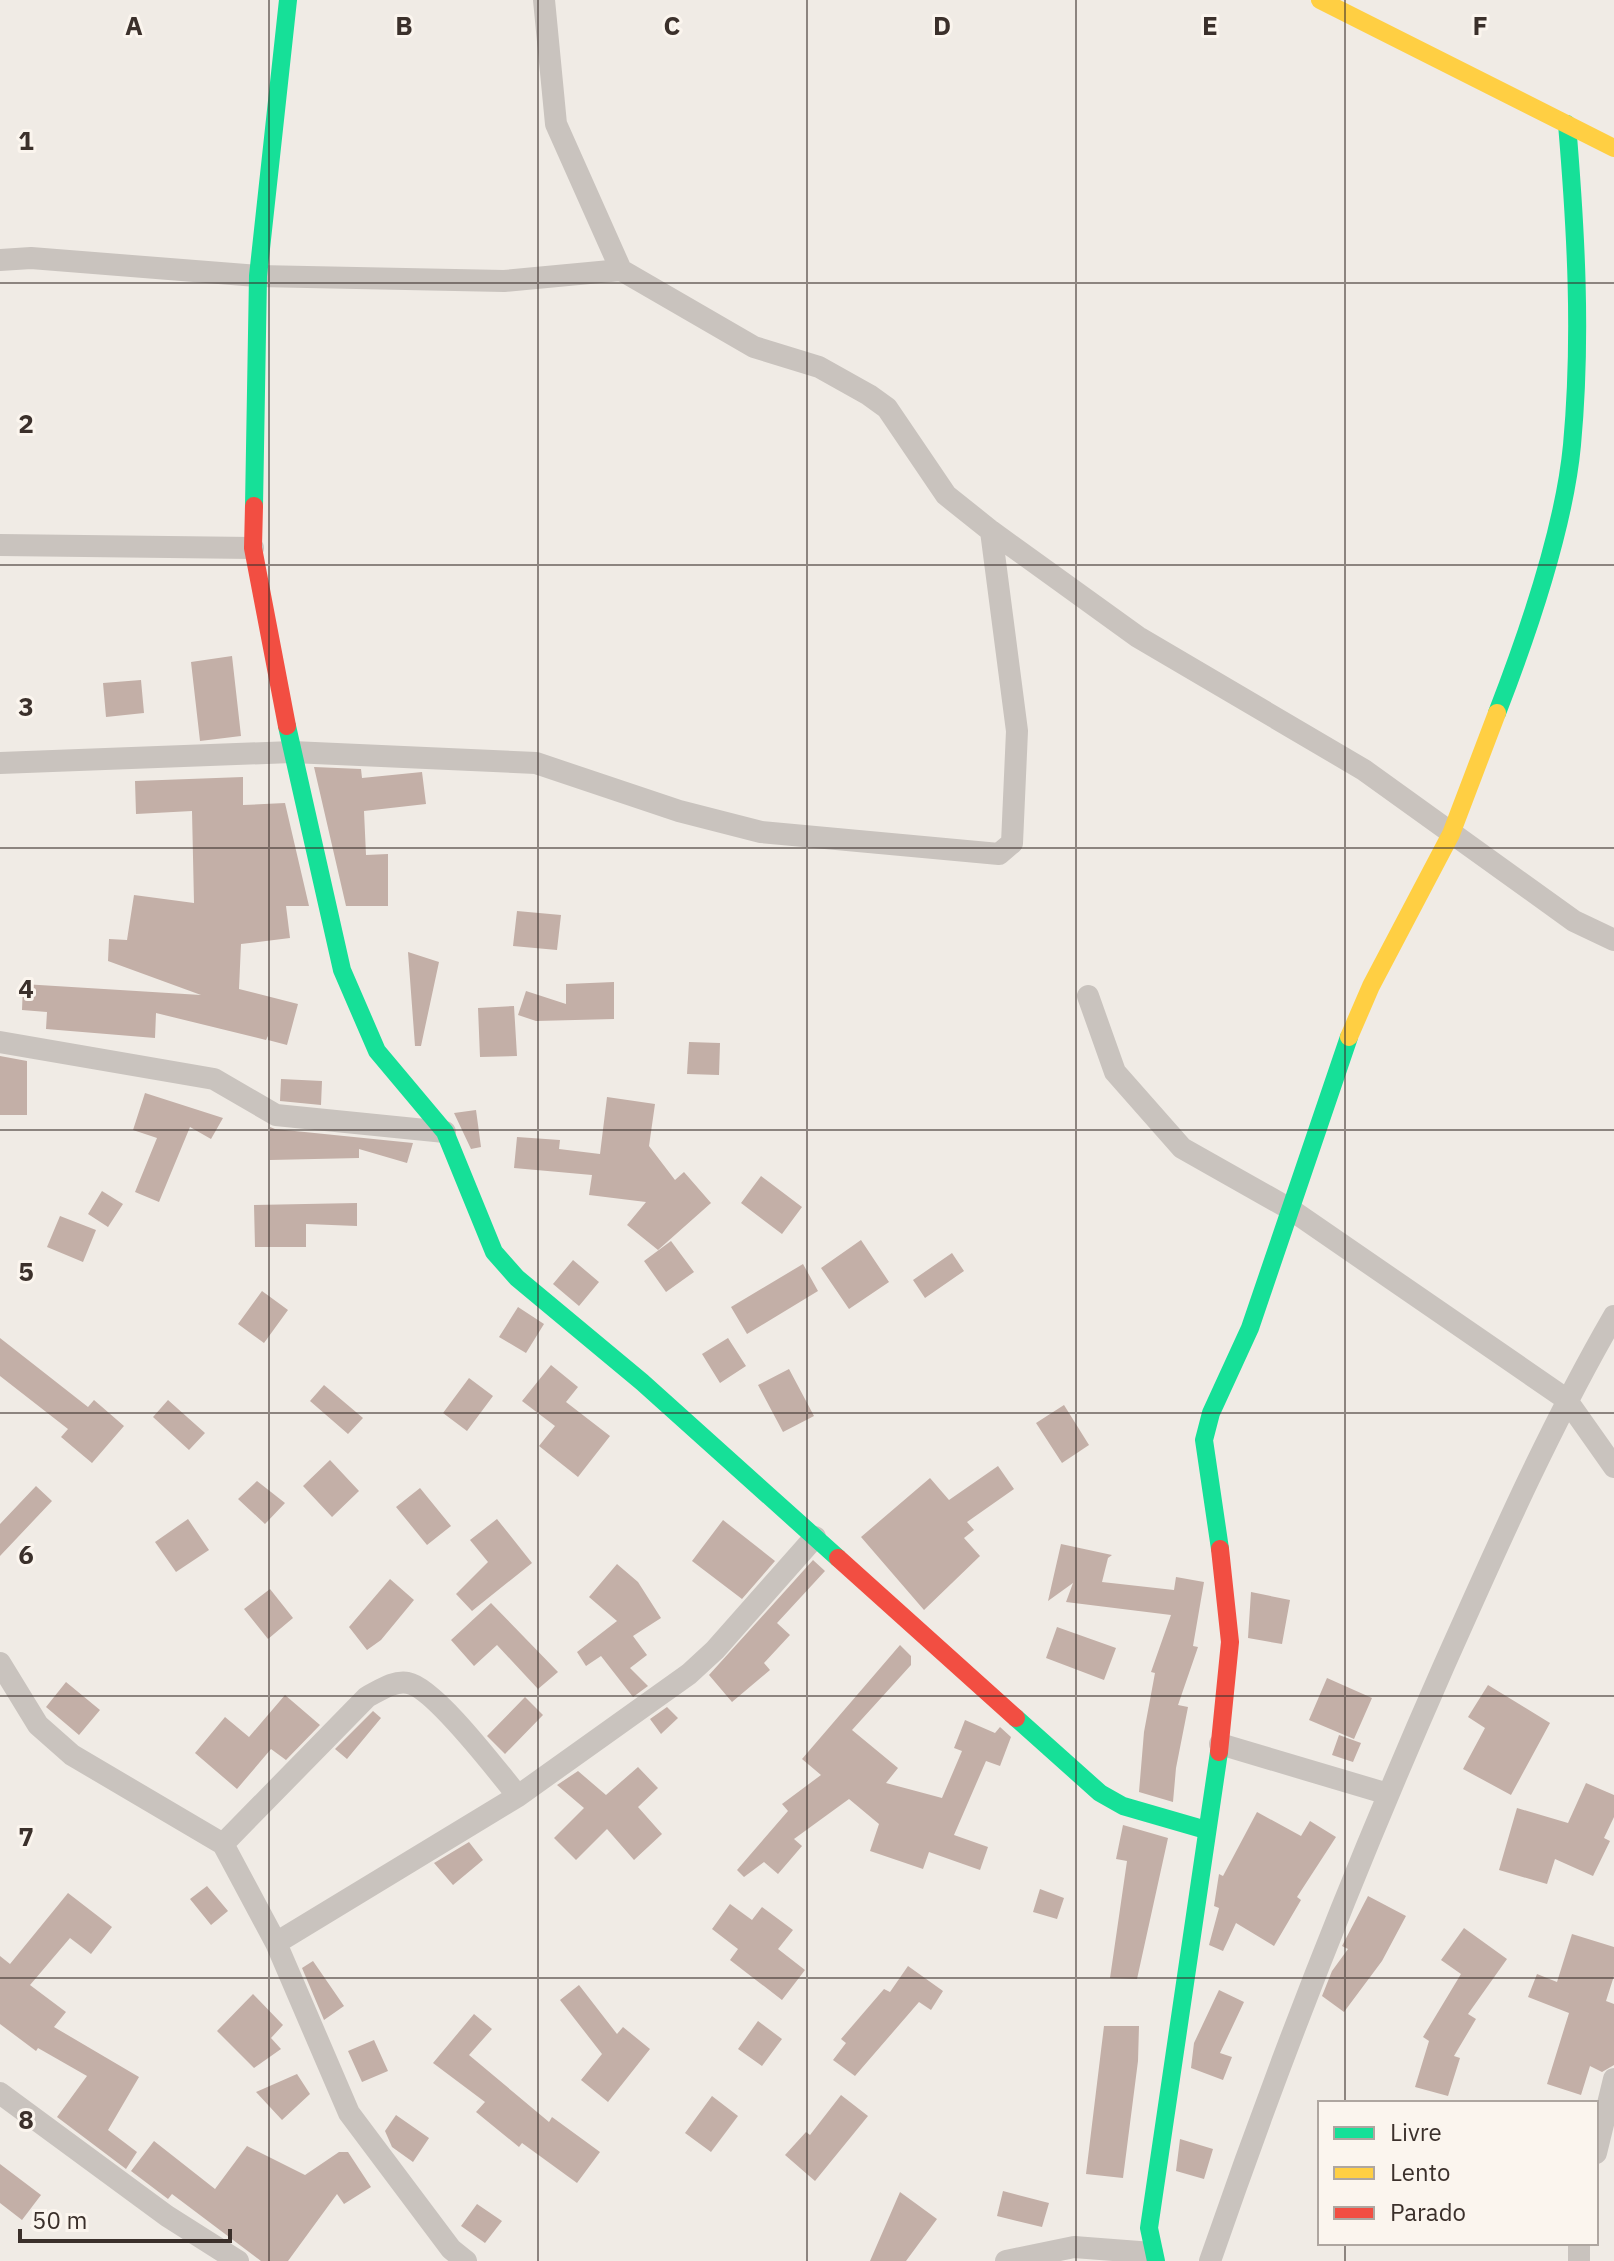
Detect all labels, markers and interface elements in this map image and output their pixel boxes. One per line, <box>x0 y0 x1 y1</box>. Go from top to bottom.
text: A <box>125 8 143 42</box>
text: B <box>395 8 413 42</box>
text: C <box>664 8 681 42</box>
text: D <box>933 8 951 42</box>
text: E <box>1202 8 1218 42</box>
text: F <box>1472 8 1488 42</box>
text: 1 <box>18 123 34 157</box>
text: 2 <box>18 406 34 440</box>
text: 3 <box>18 689 34 723</box>
text: 4 <box>18 971 34 1005</box>
text: 5 <box>18 1254 34 1288</box>
text: 6 <box>18 1537 34 1571</box>
text: 7 <box>18 1819 34 1853</box>
legend <box>1318 2101 1598 2245</box>
text: 8 <box>18 2102 34 2136</box>
text: Livre <box>1390 2116 1442 2148</box>
text: Lento <box>1390 2156 1450 2188</box>
scale bar <box>20 2193 230 2243</box>
text: Parado <box>1390 2196 1466 2228</box>
text: 50 m <box>32 2204 87 2236</box>

